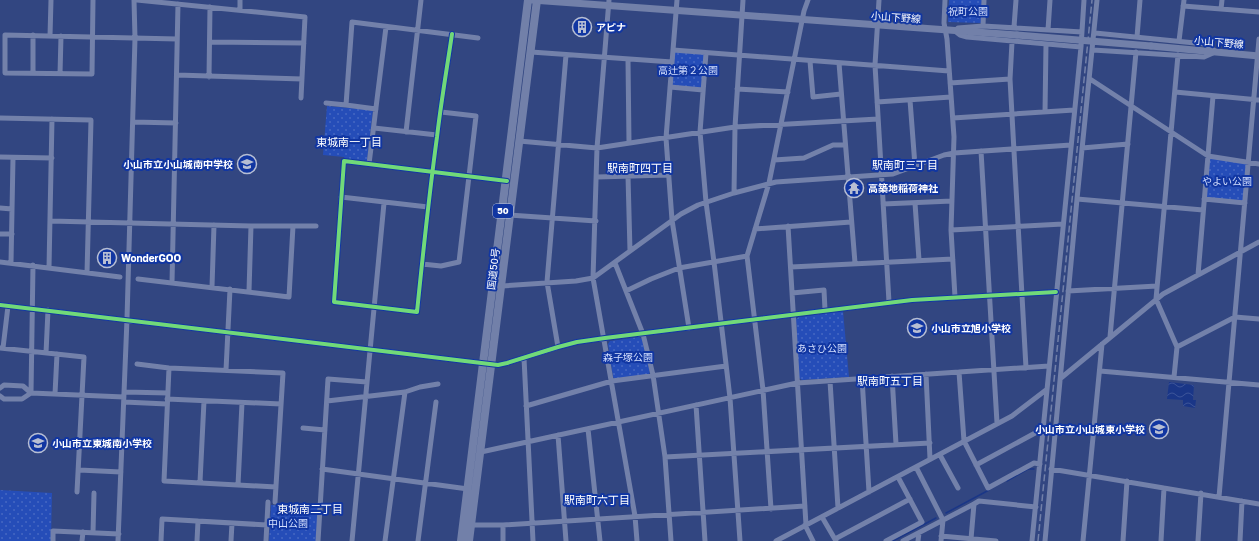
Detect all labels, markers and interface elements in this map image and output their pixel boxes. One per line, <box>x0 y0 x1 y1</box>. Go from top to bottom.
park label: 祝町公園 <box>948 5 988 17</box>
street label: 小山下野線 <box>871 9 921 25</box>
building icon: アピナ <box>571 16 593 38</box>
place label: アピナ <box>596 21 626 33</box>
street label: 小山下野線 <box>1194 34 1244 50</box>
park label: 高辻第２公園 <box>658 64 718 76</box>
district label: 東城南一丁目 <box>316 135 382 148</box>
school or university icon: 小山市立小山城南中学校 <box>236 153 258 175</box>
place label: 小山市立小山城南中学校 <box>123 158 233 170</box>
district label: 駅南町三丁目 <box>872 158 938 171</box>
district label: 駅南町四丁目 <box>607 161 673 174</box>
park label: やよい公園 <box>1202 175 1252 187</box>
temple icon: 高築地稲荷神社 <box>843 177 865 199</box>
place label: 高築地稲荷神社 <box>868 182 939 194</box>
road number: 50 <box>493 204 513 218</box>
building icon: WonderGOO <box>96 247 118 269</box>
street label: 国道50号 <box>484 247 502 291</box>
place label: WonderGOO <box>121 252 182 264</box>
school or university icon: 小山市立旭小学校 <box>906 317 928 339</box>
place label: 小山市立旭小学校 <box>931 322 1011 334</box>
park label: あさひ公園 <box>797 342 847 354</box>
park label: 森子塚公園 <box>603 351 653 363</box>
district label: 駅南町五丁目 <box>857 374 923 387</box>
school or university icon: 小山市立小山城東小学校 <box>1148 418 1170 440</box>
place label: 小山市立小山城東小学校 <box>1035 423 1145 435</box>
school or university icon: 小山市立東城南小学校 <box>27 432 49 454</box>
place label: 小山市立東城南小学校 <box>52 437 152 449</box>
district label: 駅南町六丁目 <box>564 493 630 506</box>
district label: 東城南二丁目 <box>277 502 343 515</box>
park label: 中山公園 <box>268 517 308 529</box>

